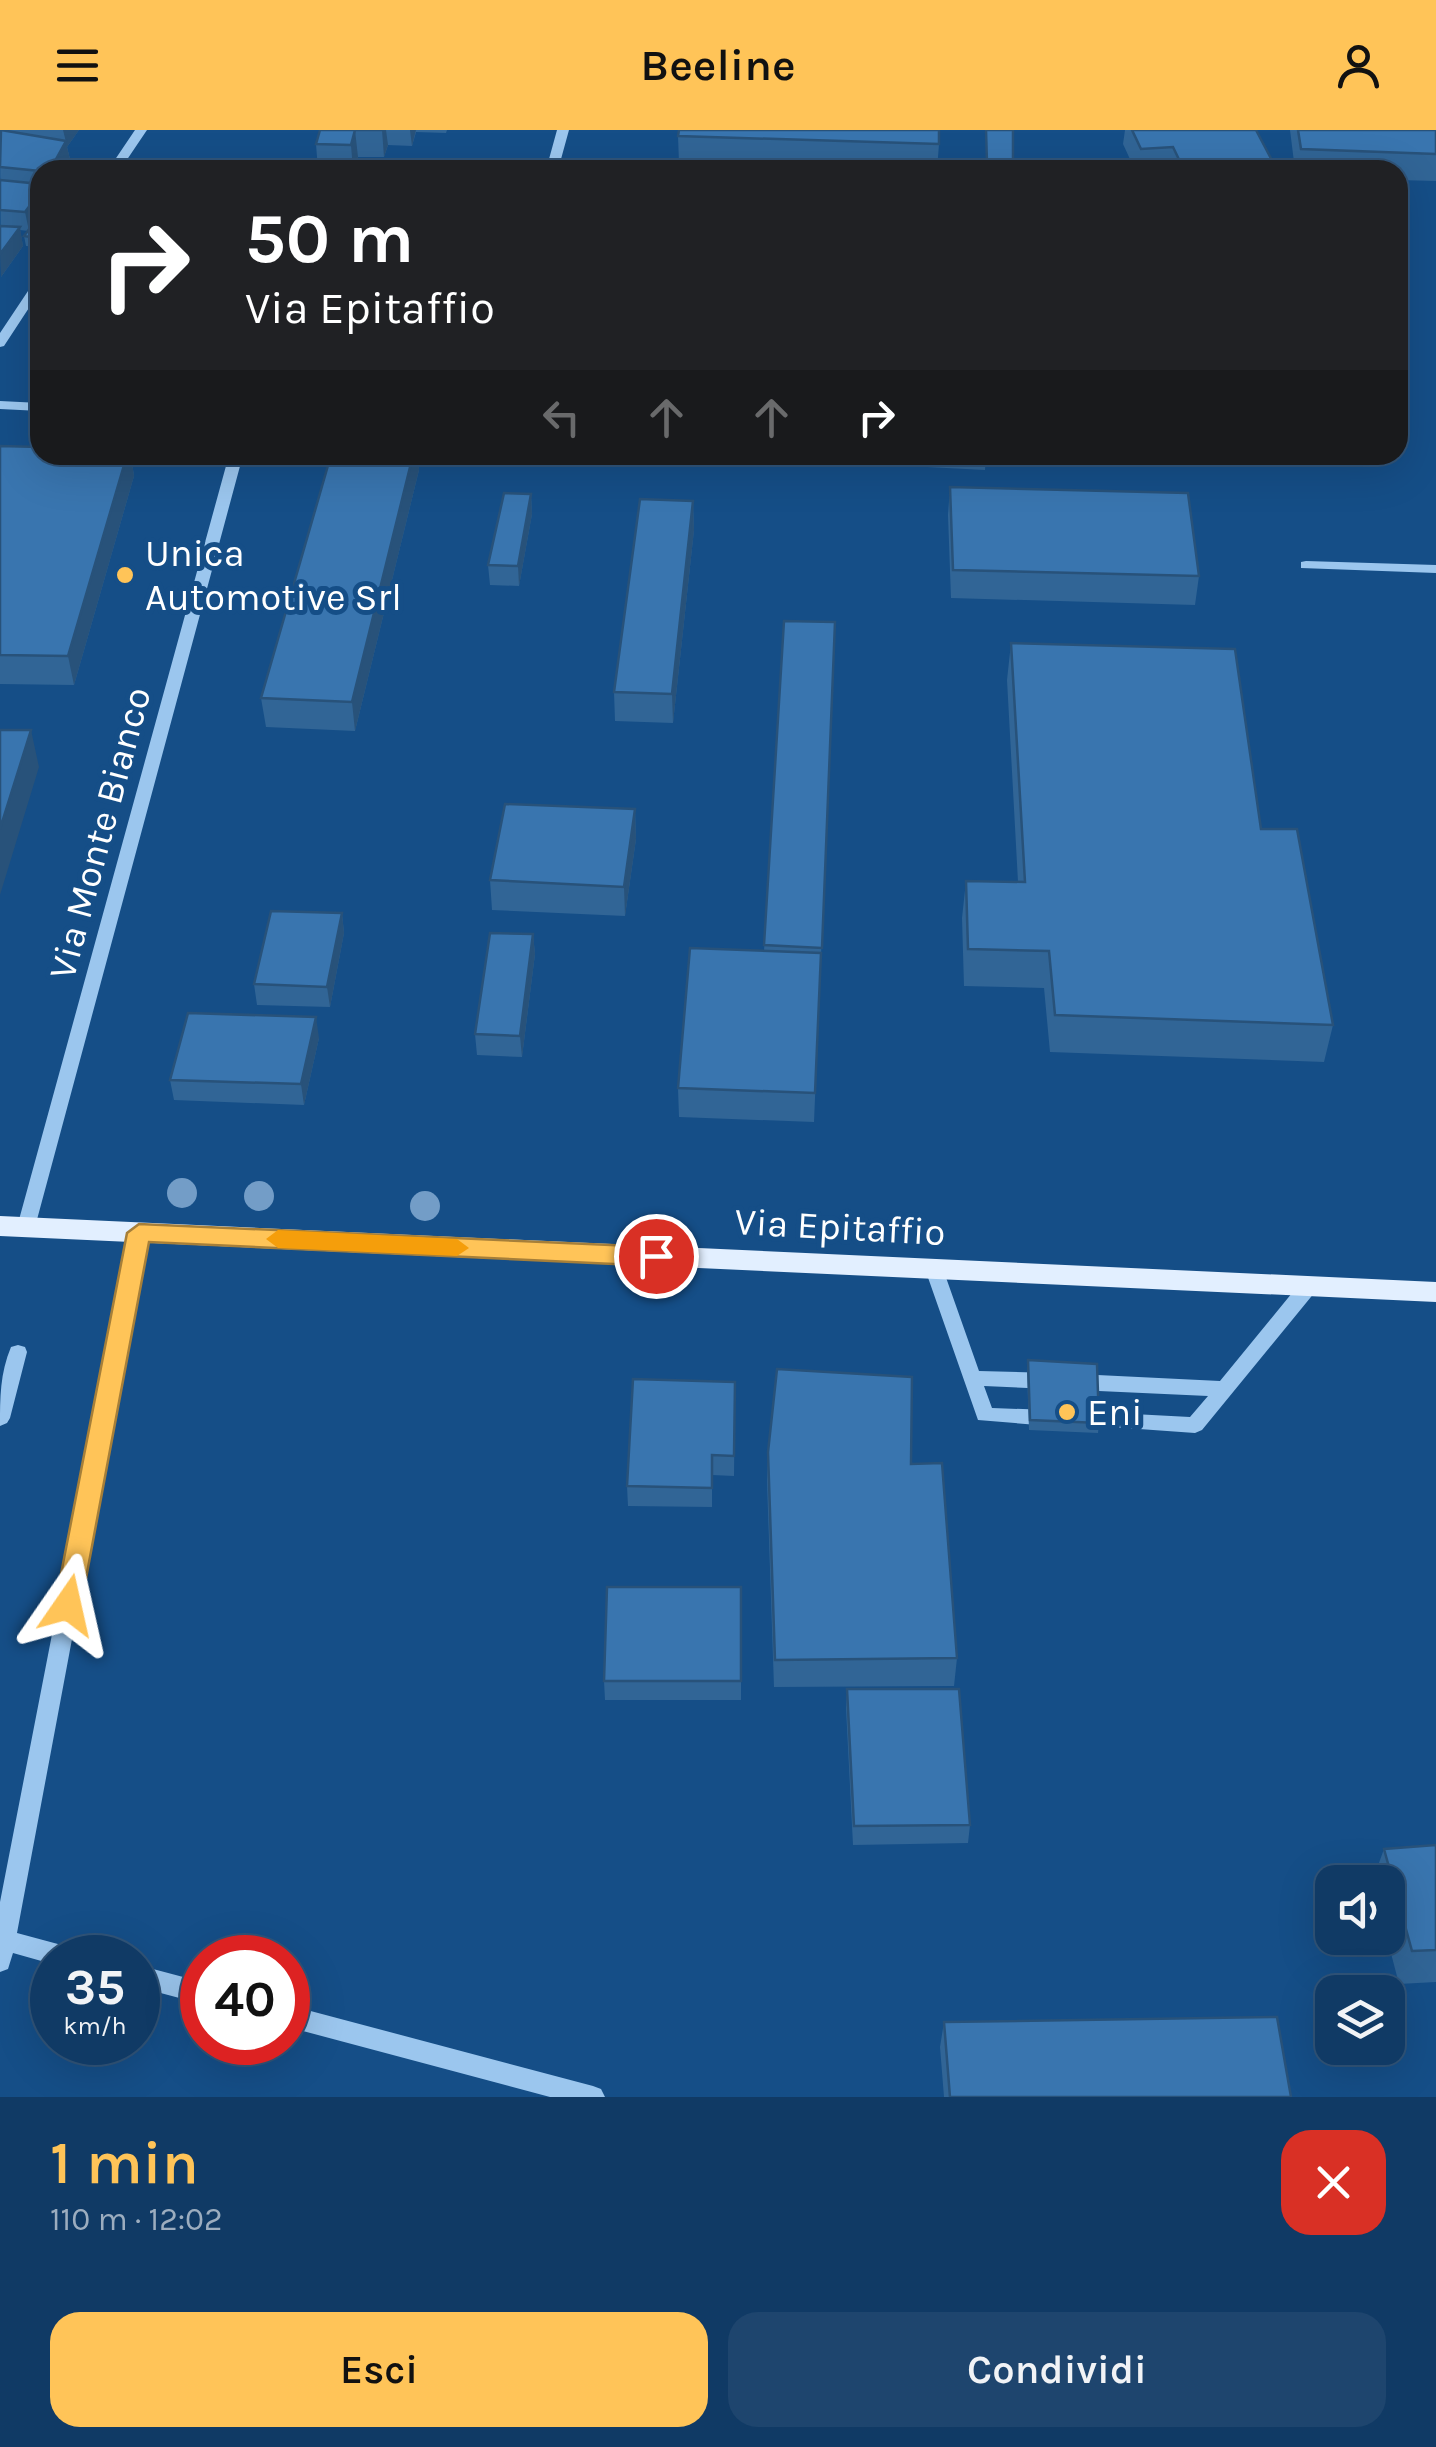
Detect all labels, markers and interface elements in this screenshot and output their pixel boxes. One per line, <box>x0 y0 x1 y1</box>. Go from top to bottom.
icon: menu <box>50 38 105 93</box>
icon: person <box>1331 38 1386 93</box>
text: Beeline <box>640 39 796 91</box>
text: 50 m <box>245 198 414 280</box>
icon: right <box>80 200 210 330</box>
text: Via Epitaffio <box>245 282 495 334</box>
icon: left <box>534 390 589 445</box>
icon: ahead <box>639 390 694 445</box>
icon: ahead <box>744 390 799 445</box>
icon: right <box>849 390 904 445</box>
place label: Unica Automotive Srl <box>145 531 402 620</box>
marker: Unica Automotive Srl <box>114 564 136 586</box>
street label: Via Monte Bianco <box>39 682 161 984</box>
street label: Via Epitaffio <box>734 1199 946 1255</box>
pin <box>614 1214 699 1299</box>
icon: arrive <box>629 1229 684 1284</box>
place label: Eni <box>1087 1390 1143 1435</box>
marker: Eni <box>1056 1401 1078 1423</box>
position arrow <box>16 1553 120 1657</box>
map controls <box>1315 1865 1405 2065</box>
button: sound <box>1315 1865 1405 1955</box>
speed limit sign: 40 <box>180 1935 310 2065</box>
text: 35 <box>65 1958 125 2017</box>
button: layers <box>1315 1975 1405 2065</box>
text: km/h <box>63 2011 127 2040</box>
text: 1 min <box>50 2128 199 2198</box>
button: close <box>1281 2130 1386 2235</box>
text: 110 m · 12:02 <box>50 2201 223 2238</box>
button: Esci <box>50 2312 708 2427</box>
button: Condividi <box>728 2312 1386 2427</box>

